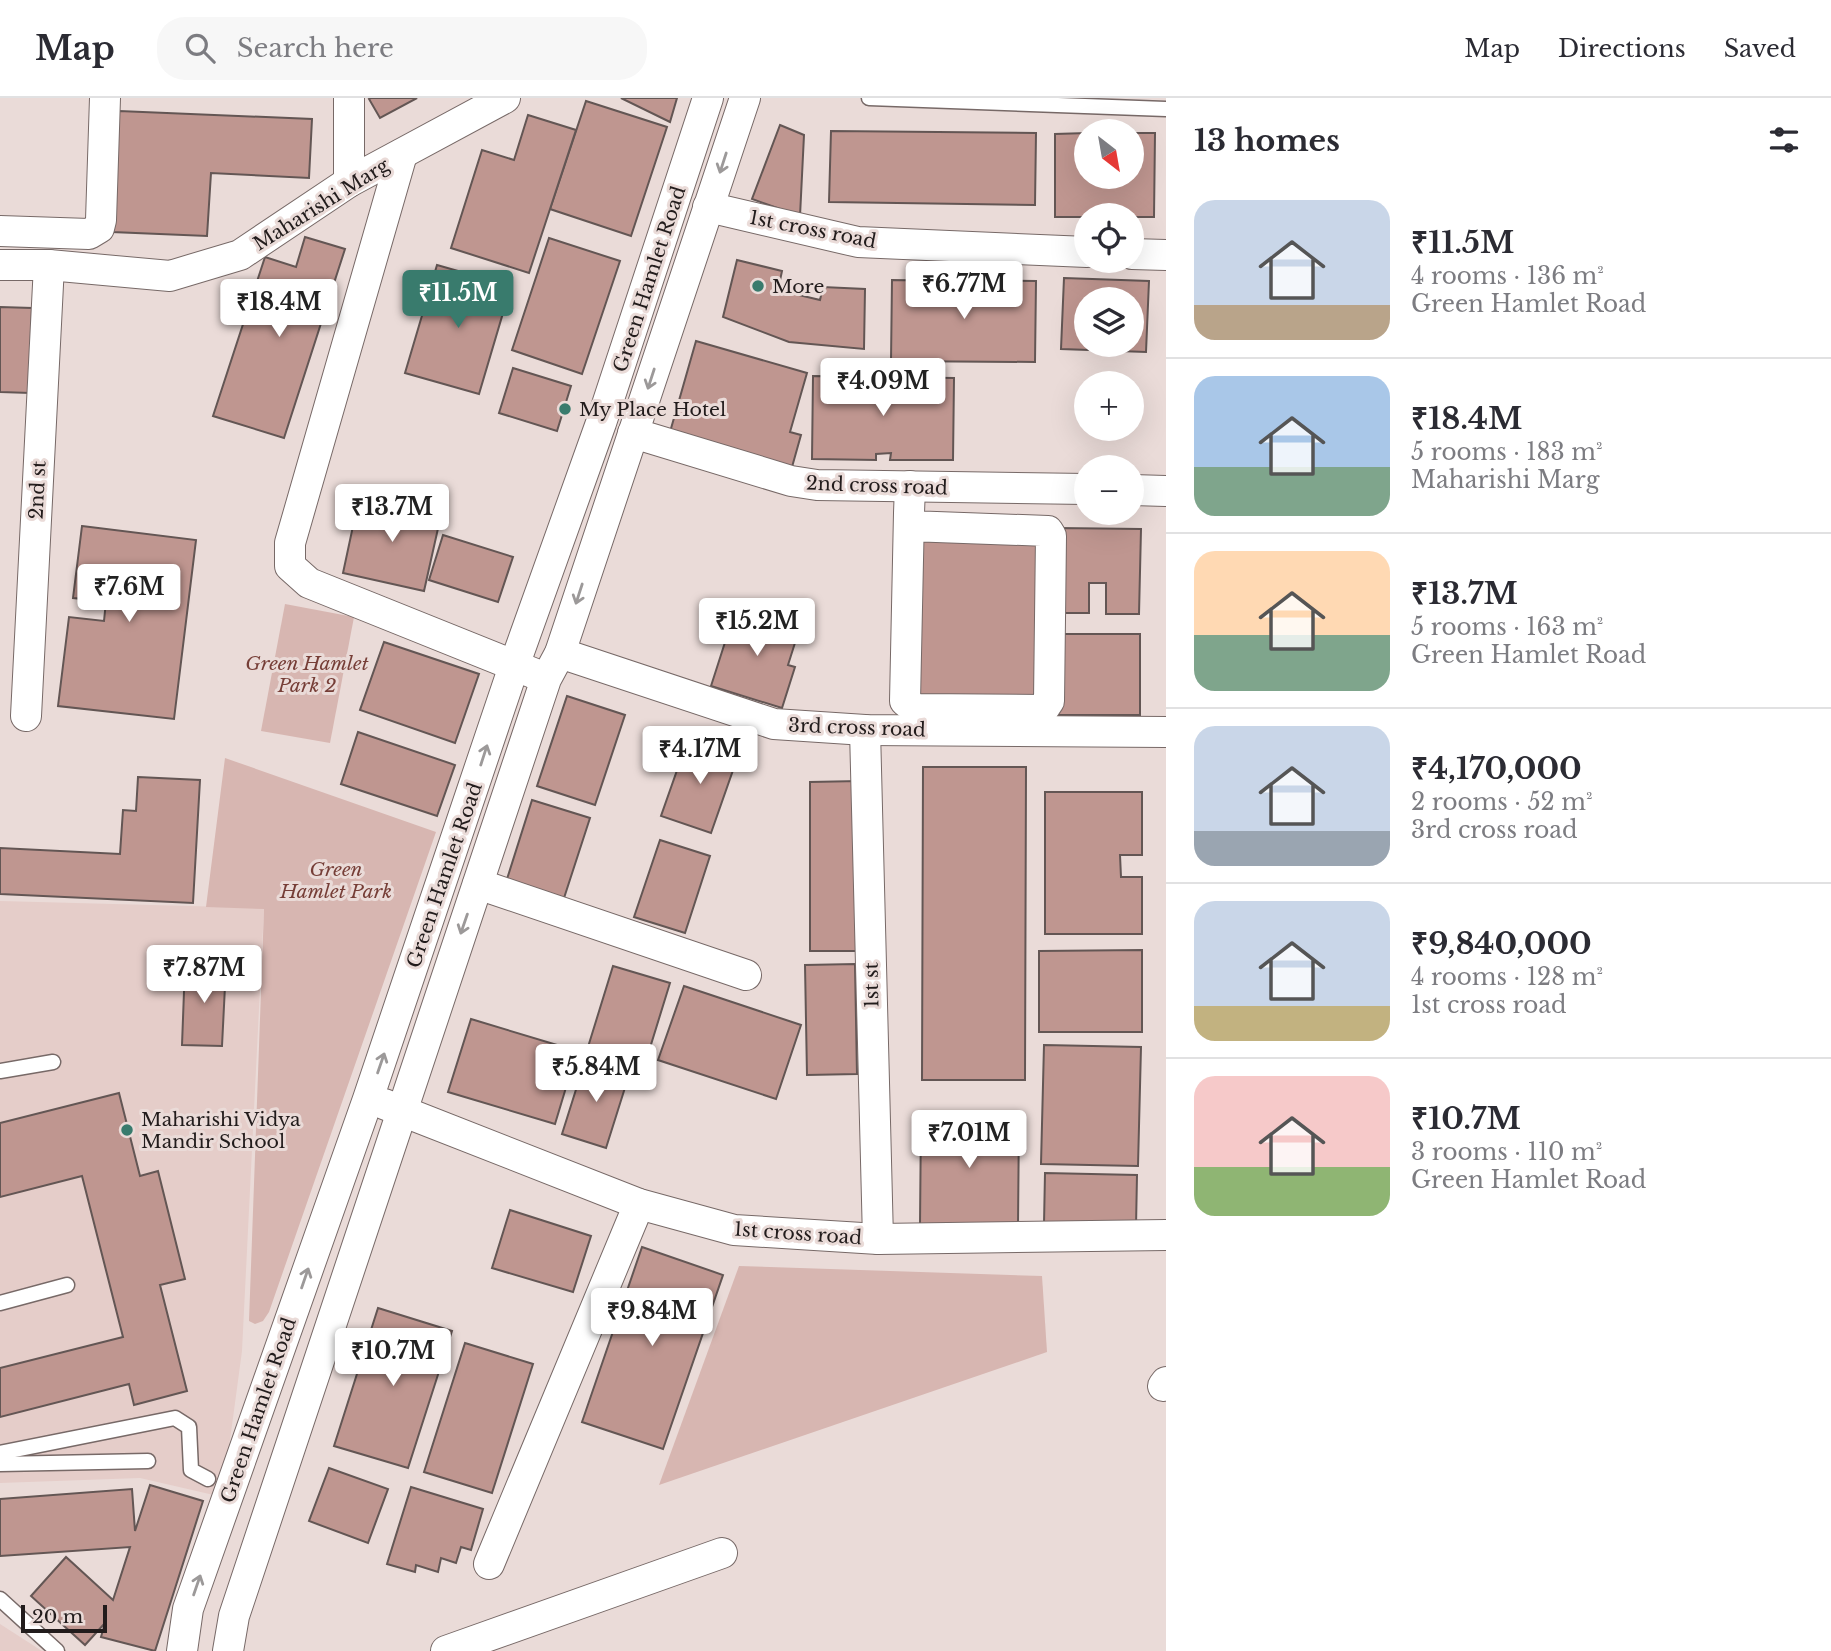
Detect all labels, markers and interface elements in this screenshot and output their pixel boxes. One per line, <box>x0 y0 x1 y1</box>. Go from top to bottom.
search box <box>157 17 647 80</box>
text: Map <box>35 28 115 69</box>
icon: search <box>181 29 219 67</box>
text: Search here <box>237 32 394 64</box>
text: Map <box>1464 34 1520 63</box>
text: Directions <box>1558 34 1686 63</box>
text: Saved <box>1724 34 1796 63</box>
north arrow <box>1074 119 1144 189</box>
map controls <box>1074 119 1144 525</box>
icon: filters <box>1765 121 1803 159</box>
text: 13 homes <box>1194 122 1340 159</box>
one-way arrow <box>716 151 728 173</box>
street label: Maharishi Marg <box>249 153 394 255</box>
street label: Green Hamlet Road <box>608 183 691 375</box>
button: locate <box>1074 203 1144 273</box>
street label: 1st cross road <box>748 206 878 253</box>
text: ₹11.5M <box>1411 224 1514 261</box>
icon: home <box>1250 228 1334 312</box>
pin: ₹6.77M <box>907 262 1021 321</box>
text: 4 rooms · 136 m² <box>1411 262 1604 290</box>
text: ₹6.77M <box>922 270 1006 298</box>
pin: ₹11.5M <box>401 271 515 330</box>
place label: More <box>772 275 824 298</box>
marker: More <box>750 278 766 294</box>
text: ₹11.5M <box>418 279 498 307</box>
pin: ₹18.4M <box>222 280 336 339</box>
button: layers <box>1074 287 1144 357</box>
text: ₹18.4M <box>236 288 322 316</box>
text: Green Hamlet Road <box>1411 290 1646 318</box>
pin: ₹4.09M <box>826 358 940 418</box>
one-way arrow <box>644 367 656 389</box>
text: ₹4.09M <box>836 367 930 395</box>
button: + <box>1074 371 1144 441</box>
place label: My Place Hotel <box>579 398 726 421</box>
text: ₹18.4M <box>1411 400 1522 437</box>
marker: My Place Hotel <box>557 401 573 417</box>
icon: home <box>1250 404 1334 488</box>
text: 5 rooms · 183 m² <box>1411 438 1603 466</box>
button: − <box>1074 455 1144 525</box>
street label: 2nd st <box>24 459 51 520</box>
text: Maharishi Marg <box>1411 466 1599 494</box>
street label: 2nd cross road <box>806 472 948 499</box>
pin: ₹13.7M <box>335 484 449 544</box>
text: ₹13.7M <box>351 493 433 521</box>
pin: ₹7.6M <box>80 564 178 624</box>
text: ₹7.6M <box>93 573 165 601</box>
text: ₹13.7M <box>1411 575 1518 612</box>
icon: home <box>1250 579 1334 663</box>
one-way arrow <box>572 583 585 605</box>
pin: ₹15.2M <box>700 598 814 658</box>
text: ₹15.2M <box>715 607 799 635</box>
text: 5 rooms · 163 m² <box>1411 613 1603 641</box>
text: Green Hamlet Road <box>1411 641 1646 669</box>
park label: Green Hamlet Park 2 <box>245 652 369 697</box>
street label: 3rd cross road <box>788 714 926 741</box>
pin: ₹4.17M <box>643 726 757 786</box>
text: ₹4.17M <box>659 735 741 763</box>
one-way arrow <box>479 744 492 766</box>
text: ₹4,170,000 <box>1411 750 1582 787</box>
icon: home <box>1250 754 1334 838</box>
street label: Green Hamlet Road <box>402 779 487 971</box>
text: 2 rooms · 52 m² <box>1411 788 1593 816</box>
text: 3rd cross road <box>1411 816 1578 844</box>
park label: Green Hamlet Park <box>279 858 392 903</box>
one-way arrow <box>457 913 469 935</box>
text: ₹9,840,000 <box>1411 925 1592 962</box>
icon: home <box>1250 929 1334 1013</box>
pin: ₹7.87M <box>147 946 261 1005</box>
text: ₹7.87M <box>163 954 245 982</box>
street label: 1st st <box>860 961 883 1008</box>
text: 4 rooms · 128 m² <box>1411 963 1603 991</box>
text: 1st cross road <box>1411 991 1567 1019</box>
pin: ₹5.84M <box>539 1044 653 1104</box>
one-way arrow <box>376 1053 388 1075</box>
text: ₹5.84M <box>551 1053 641 1081</box>
text: ₹10.7M <box>1411 1100 1521 1137</box>
icon: home <box>1250 1104 1334 1188</box>
place label: Maharishi Vidya Mandir School <box>141 1108 301 1153</box>
pin: ₹7.01M <box>912 1110 1026 1170</box>
text: ₹7.01M <box>928 1119 1010 1147</box>
marker: Maharishi Vidya Mandir School <box>119 1122 135 1138</box>
text: 3 rooms · 110 m² <box>1411 1138 1602 1166</box>
text: Green Hamlet Road <box>1411 1166 1646 1194</box>
street label: 1st cross road <box>733 1218 863 1249</box>
one-way arrow <box>300 1267 312 1289</box>
pin: ₹9.84M <box>595 1288 709 1348</box>
text: ₹9.84M <box>607 1297 697 1325</box>
street label: Green Hamlet Road <box>216 1314 301 1506</box>
pin: ₹10.7M <box>336 1328 450 1388</box>
text: ₹10.7M <box>351 1337 435 1365</box>
one-way arrow <box>192 1574 204 1596</box>
scale bar <box>21 1602 107 1634</box>
text: 20 m <box>32 1605 83 1628</box>

